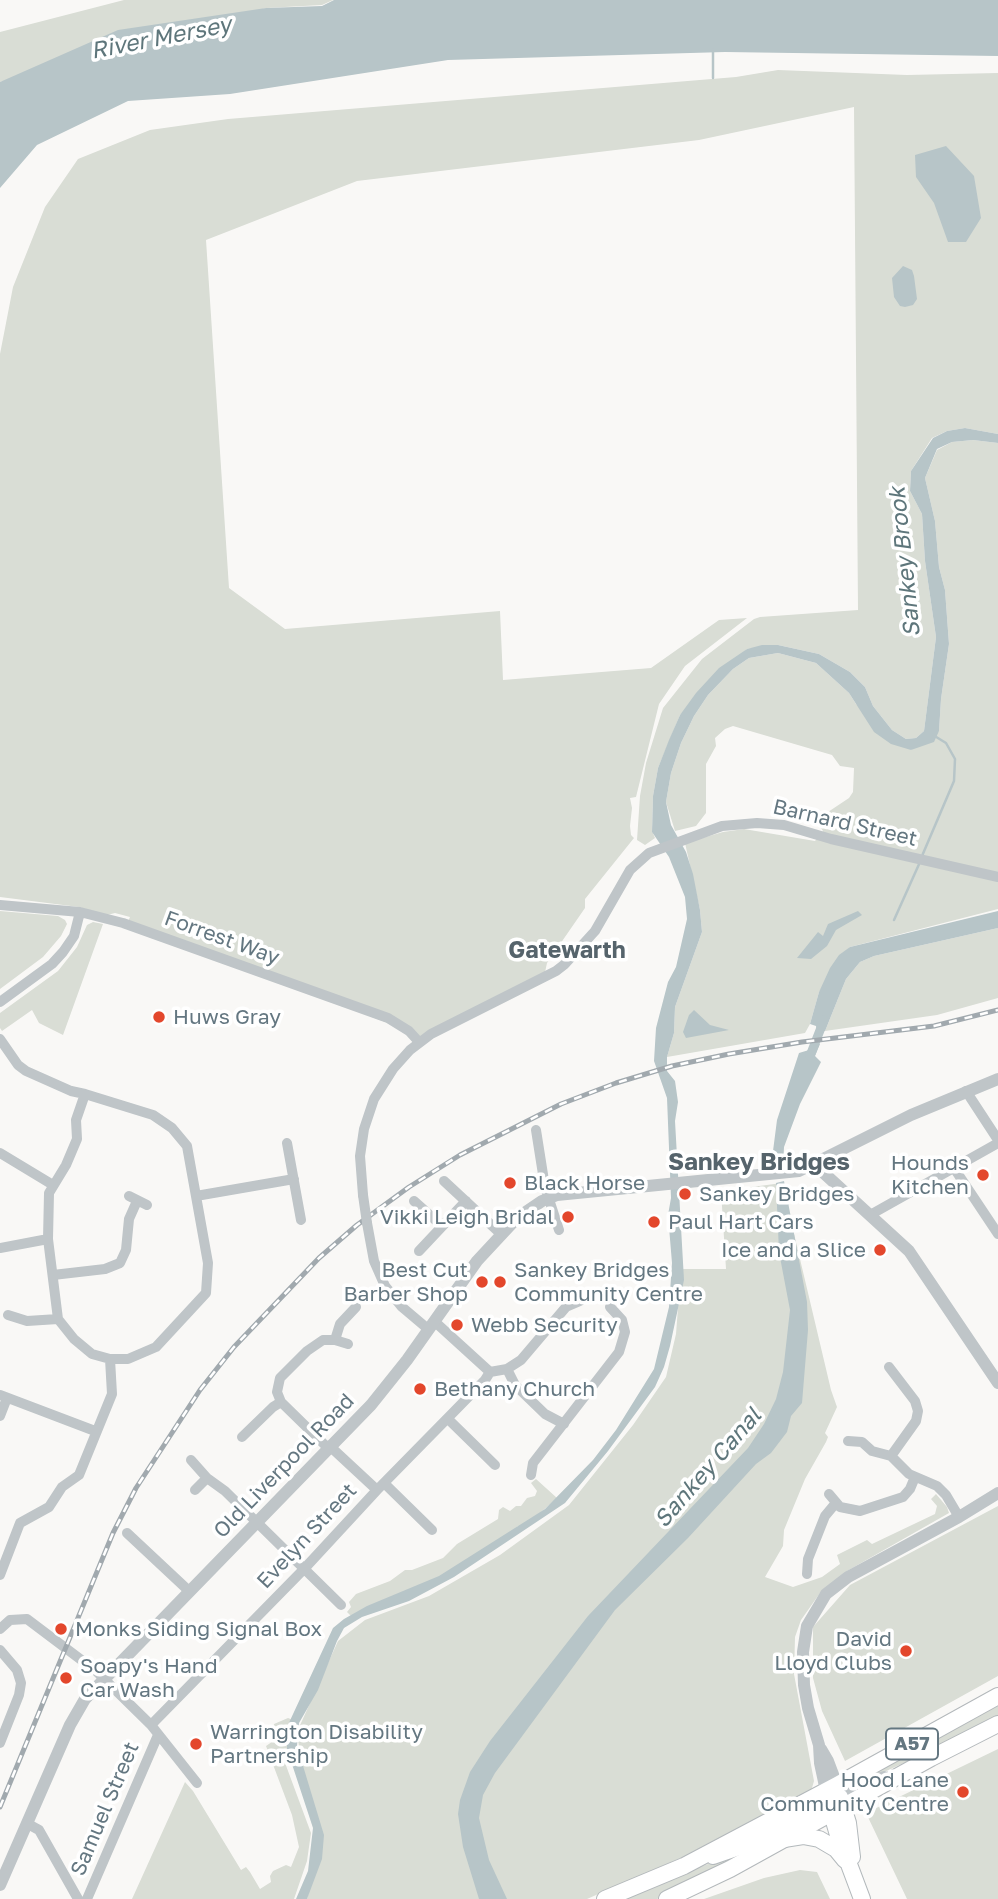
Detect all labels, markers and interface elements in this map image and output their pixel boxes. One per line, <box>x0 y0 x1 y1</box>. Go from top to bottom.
water label: River Mersey <box>89 11 233 65</box>
water label: Sankey Brook <box>883 486 927 638</box>
street label: Barnard Street <box>770 794 920 852</box>
street label: Forrest Way <box>161 906 283 970</box>
district label: Gatewarth <box>508 937 626 965</box>
place label: Huws Gray <box>173 1004 281 1030</box>
marker: Huws Gray <box>151 1009 167 1025</box>
district label: Sankey Bridges <box>668 1148 850 1176</box>
place label: Hounds Kitchen <box>891 1150 969 1200</box>
marker: Hounds Kitchen <box>975 1167 991 1183</box>
place label: Black Horse <box>524 1170 645 1196</box>
marker: Black Horse <box>502 1175 518 1191</box>
place label: Sankey Bridges <box>699 1181 854 1207</box>
marker: Sankey Bridges <box>677 1186 693 1202</box>
place label: Vikki Leigh Bridal <box>380 1204 554 1230</box>
marker: Vikki Leigh Bridal <box>560 1209 576 1225</box>
place label: Paul Hart Cars <box>668 1209 814 1235</box>
marker: Paul Hart Cars <box>646 1214 662 1230</box>
place label: Ice and a Slice <box>721 1237 866 1263</box>
marker: Ice and a Slice <box>872 1242 888 1258</box>
place label: Best Cut Barber Shop <box>343 1257 468 1307</box>
place label: Sankey Bridges Community Centre <box>514 1257 703 1307</box>
marker: Best Cut Barber Shop <box>474 1274 490 1290</box>
marker: Sankey Bridges Community Centre <box>492 1274 508 1290</box>
place label: Webb Security <box>471 1312 618 1338</box>
marker: Webb Security <box>449 1317 465 1333</box>
place label: Bethany Church <box>434 1376 595 1402</box>
marker: Bethany Church <box>412 1381 428 1397</box>
street label: Old Liverpool Road <box>209 1389 359 1543</box>
water label: Sankey Canal <box>649 1403 767 1533</box>
street label: Evelyn Street <box>252 1478 362 1594</box>
place label: Monks Siding Signal Box <box>75 1616 322 1642</box>
marker: Monks Siding Signal Box <box>53 1621 69 1637</box>
place label: David Lloyd Clubs <box>774 1626 892 1676</box>
marker: David Lloyd Clubs <box>898 1643 914 1659</box>
place label: Soapy's Hand Car Wash <box>80 1653 218 1703</box>
marker: Soapy's Hand Car Wash <box>58 1670 74 1686</box>
place label: Warrington Disability Partnership <box>210 1719 423 1769</box>
road number: A57 <box>886 1728 938 1760</box>
marker: Warrington Disability Partnership <box>188 1736 204 1752</box>
street label: Samuel Street <box>65 1738 145 1880</box>
place label: Hood Lane Community Centre <box>760 1767 949 1817</box>
marker: Hood Lane Community Centre <box>955 1784 971 1800</box>

